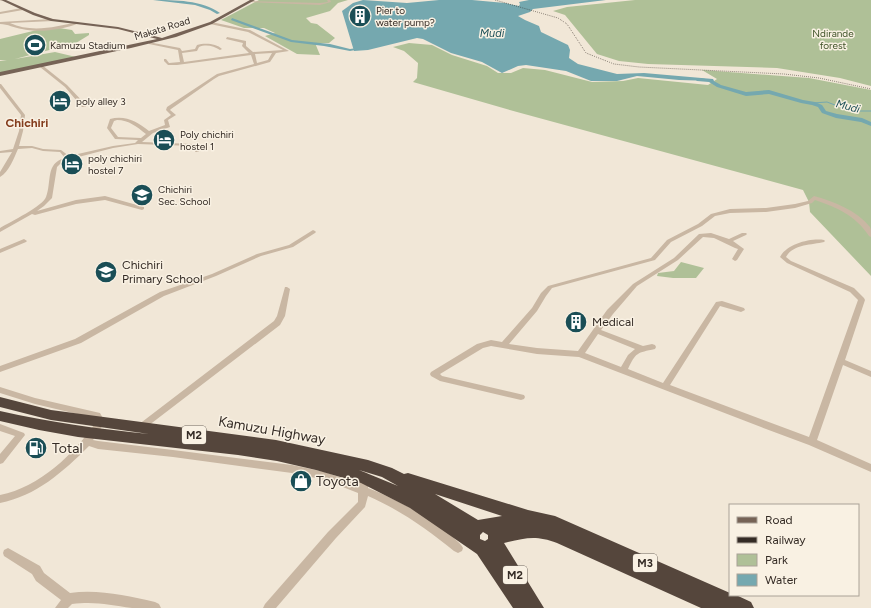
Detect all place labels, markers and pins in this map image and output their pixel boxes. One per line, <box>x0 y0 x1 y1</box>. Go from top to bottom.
building icon: Pier to water pump? <box>347 3 373 29</box>
place label: Pier to water pump? <box>376 4 435 29</box>
sports icon: Kamuzu Stadium <box>22 32 48 58</box>
place label: Kamuzu Stadium <box>50 39 125 52</box>
hotel icon: poly alley 3 <box>47 88 73 114</box>
place label: poly alley 3 <box>76 95 126 108</box>
hotel icon: Poly chichiri hostel 1 <box>151 127 177 153</box>
place label: Poly chichiri hostel 1 <box>180 128 234 153</box>
hotel icon: poly chichiri hostel 7 <box>59 151 85 177</box>
place label: poly chichiri hostel 7 <box>88 152 142 177</box>
school or university icon: Chichiri Sec. School <box>129 182 155 208</box>
place label: Chichiri Sec. School <box>158 183 211 208</box>
place label: Chichiri Primary School <box>122 258 203 286</box>
school or university icon: Chichiri Primary School <box>93 259 119 285</box>
building icon: Medical <box>563 309 589 335</box>
place label: Medical <box>592 315 634 329</box>
fuel station icon: Total <box>23 435 49 461</box>
place label: Total <box>52 440 82 457</box>
shop icon: Toyota <box>288 468 314 494</box>
place label: Toyota <box>316 473 359 490</box>

